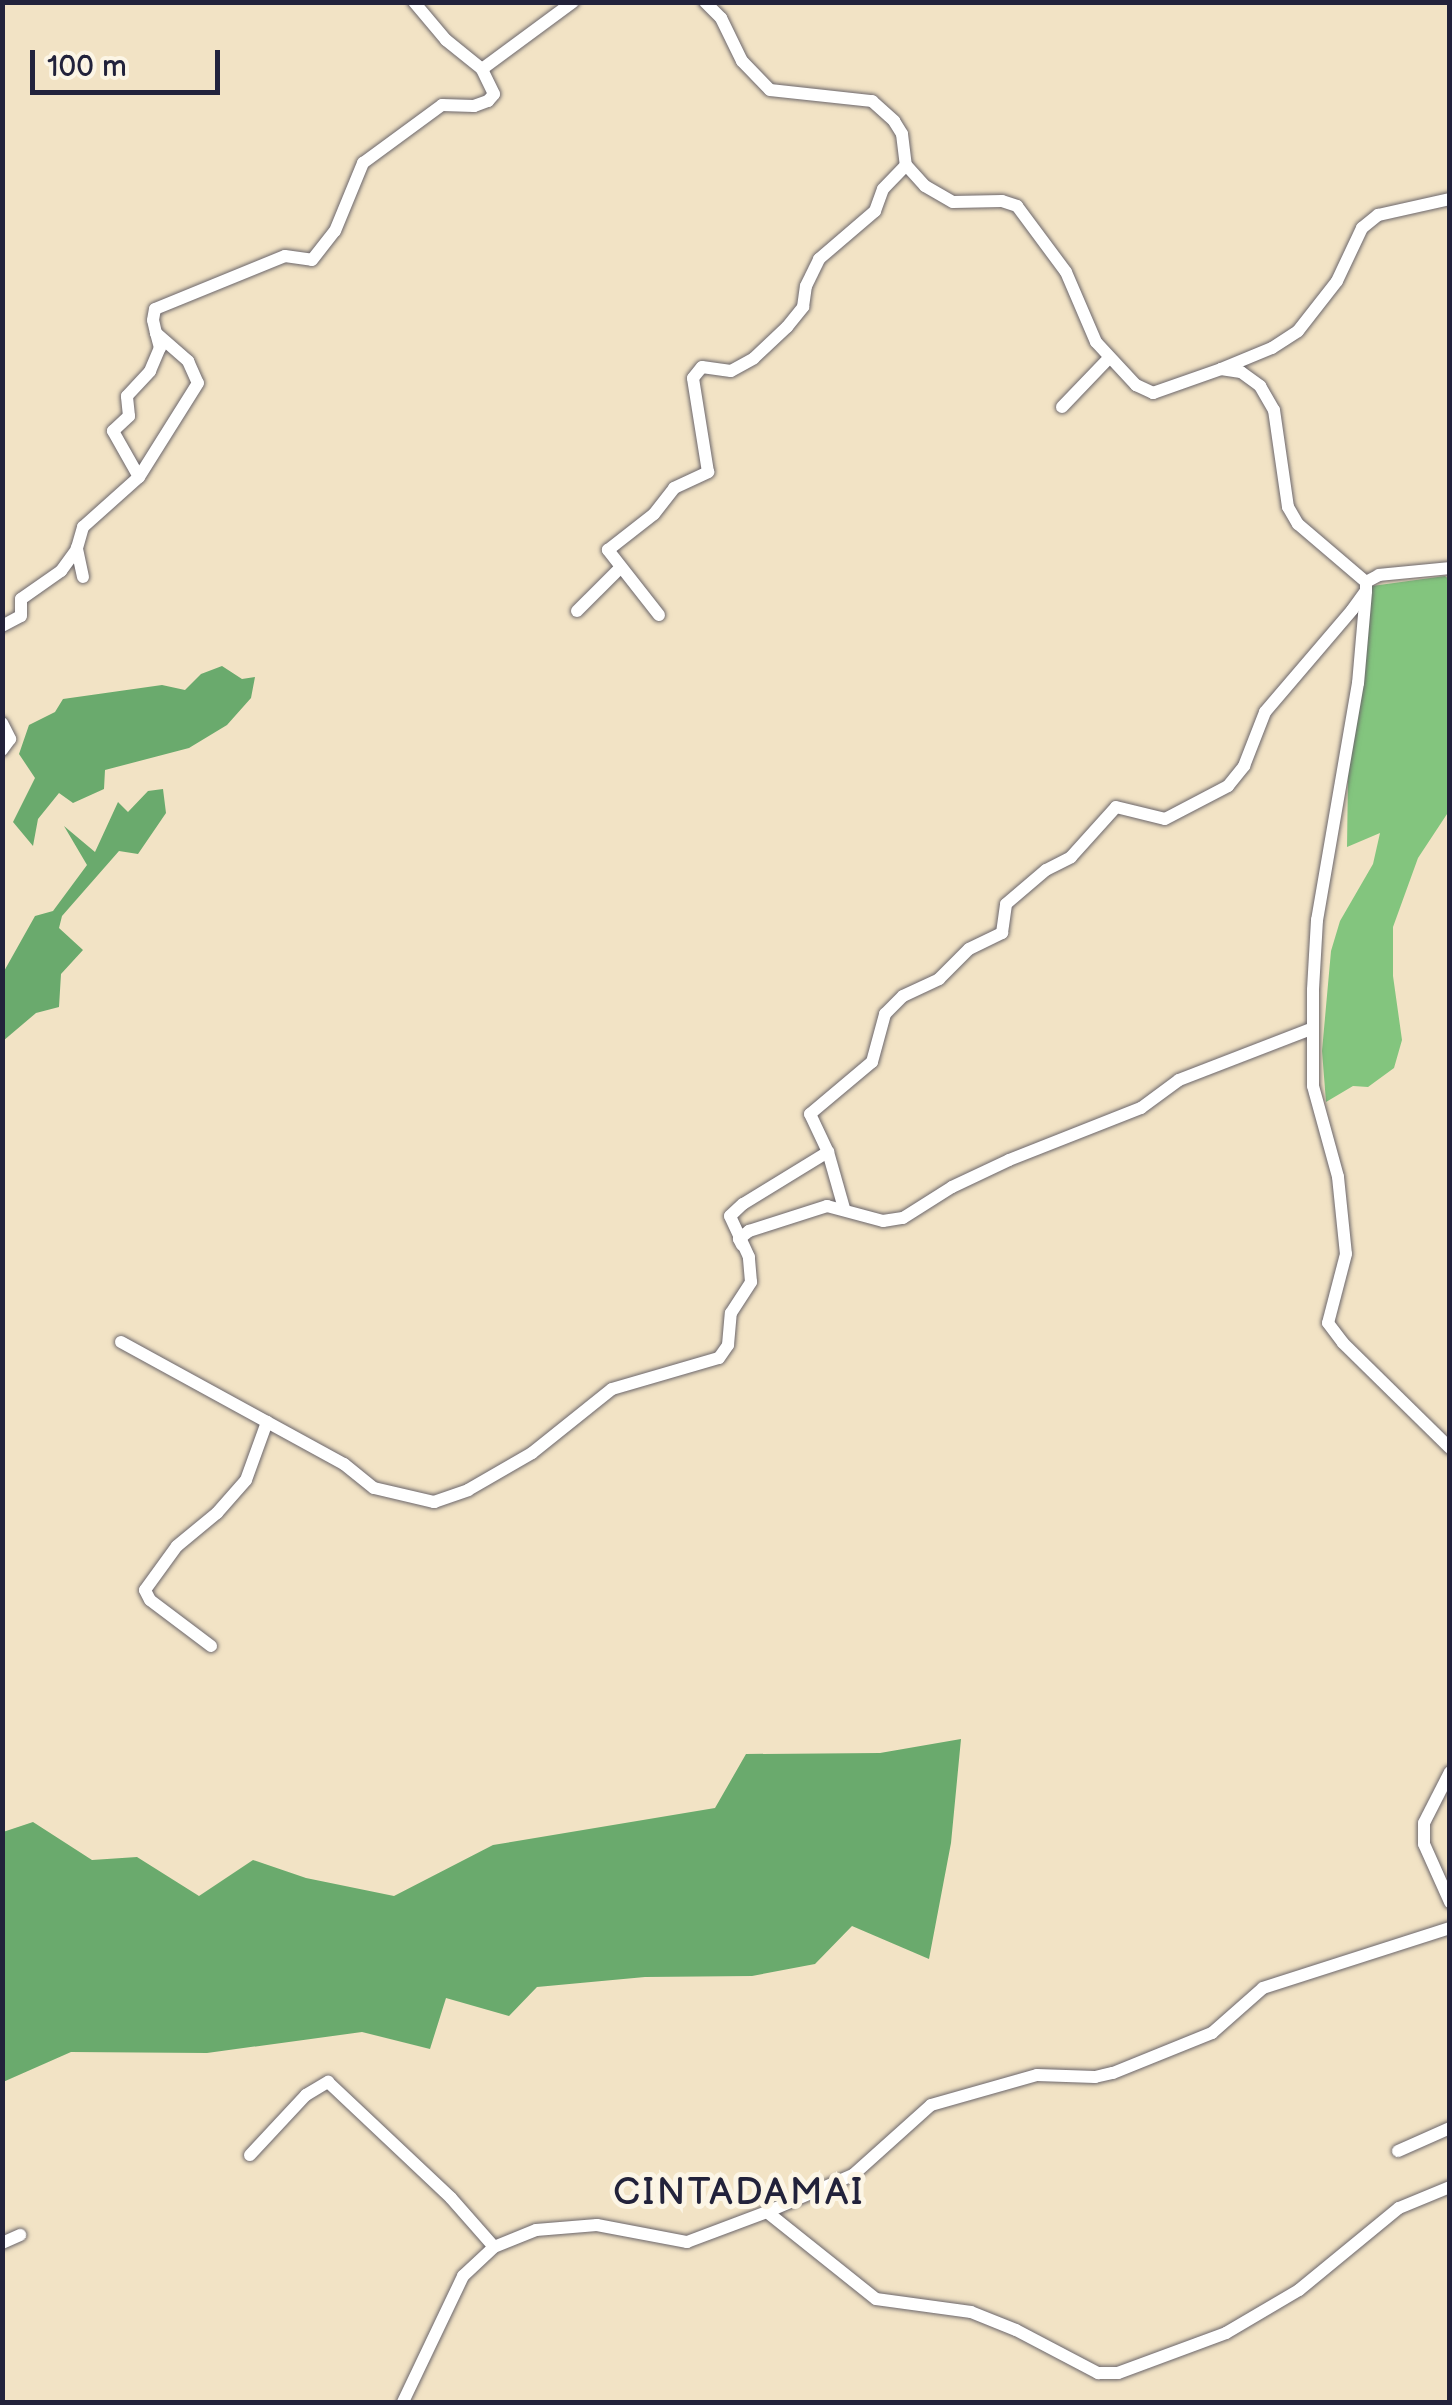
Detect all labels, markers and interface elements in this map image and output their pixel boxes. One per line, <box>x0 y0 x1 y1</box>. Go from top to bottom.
scale bar <box>35 30 225 92</box>
text: 100 m <box>47 49 127 85</box>
district label: CINTADAMAI <box>613 2170 865 2216</box>

